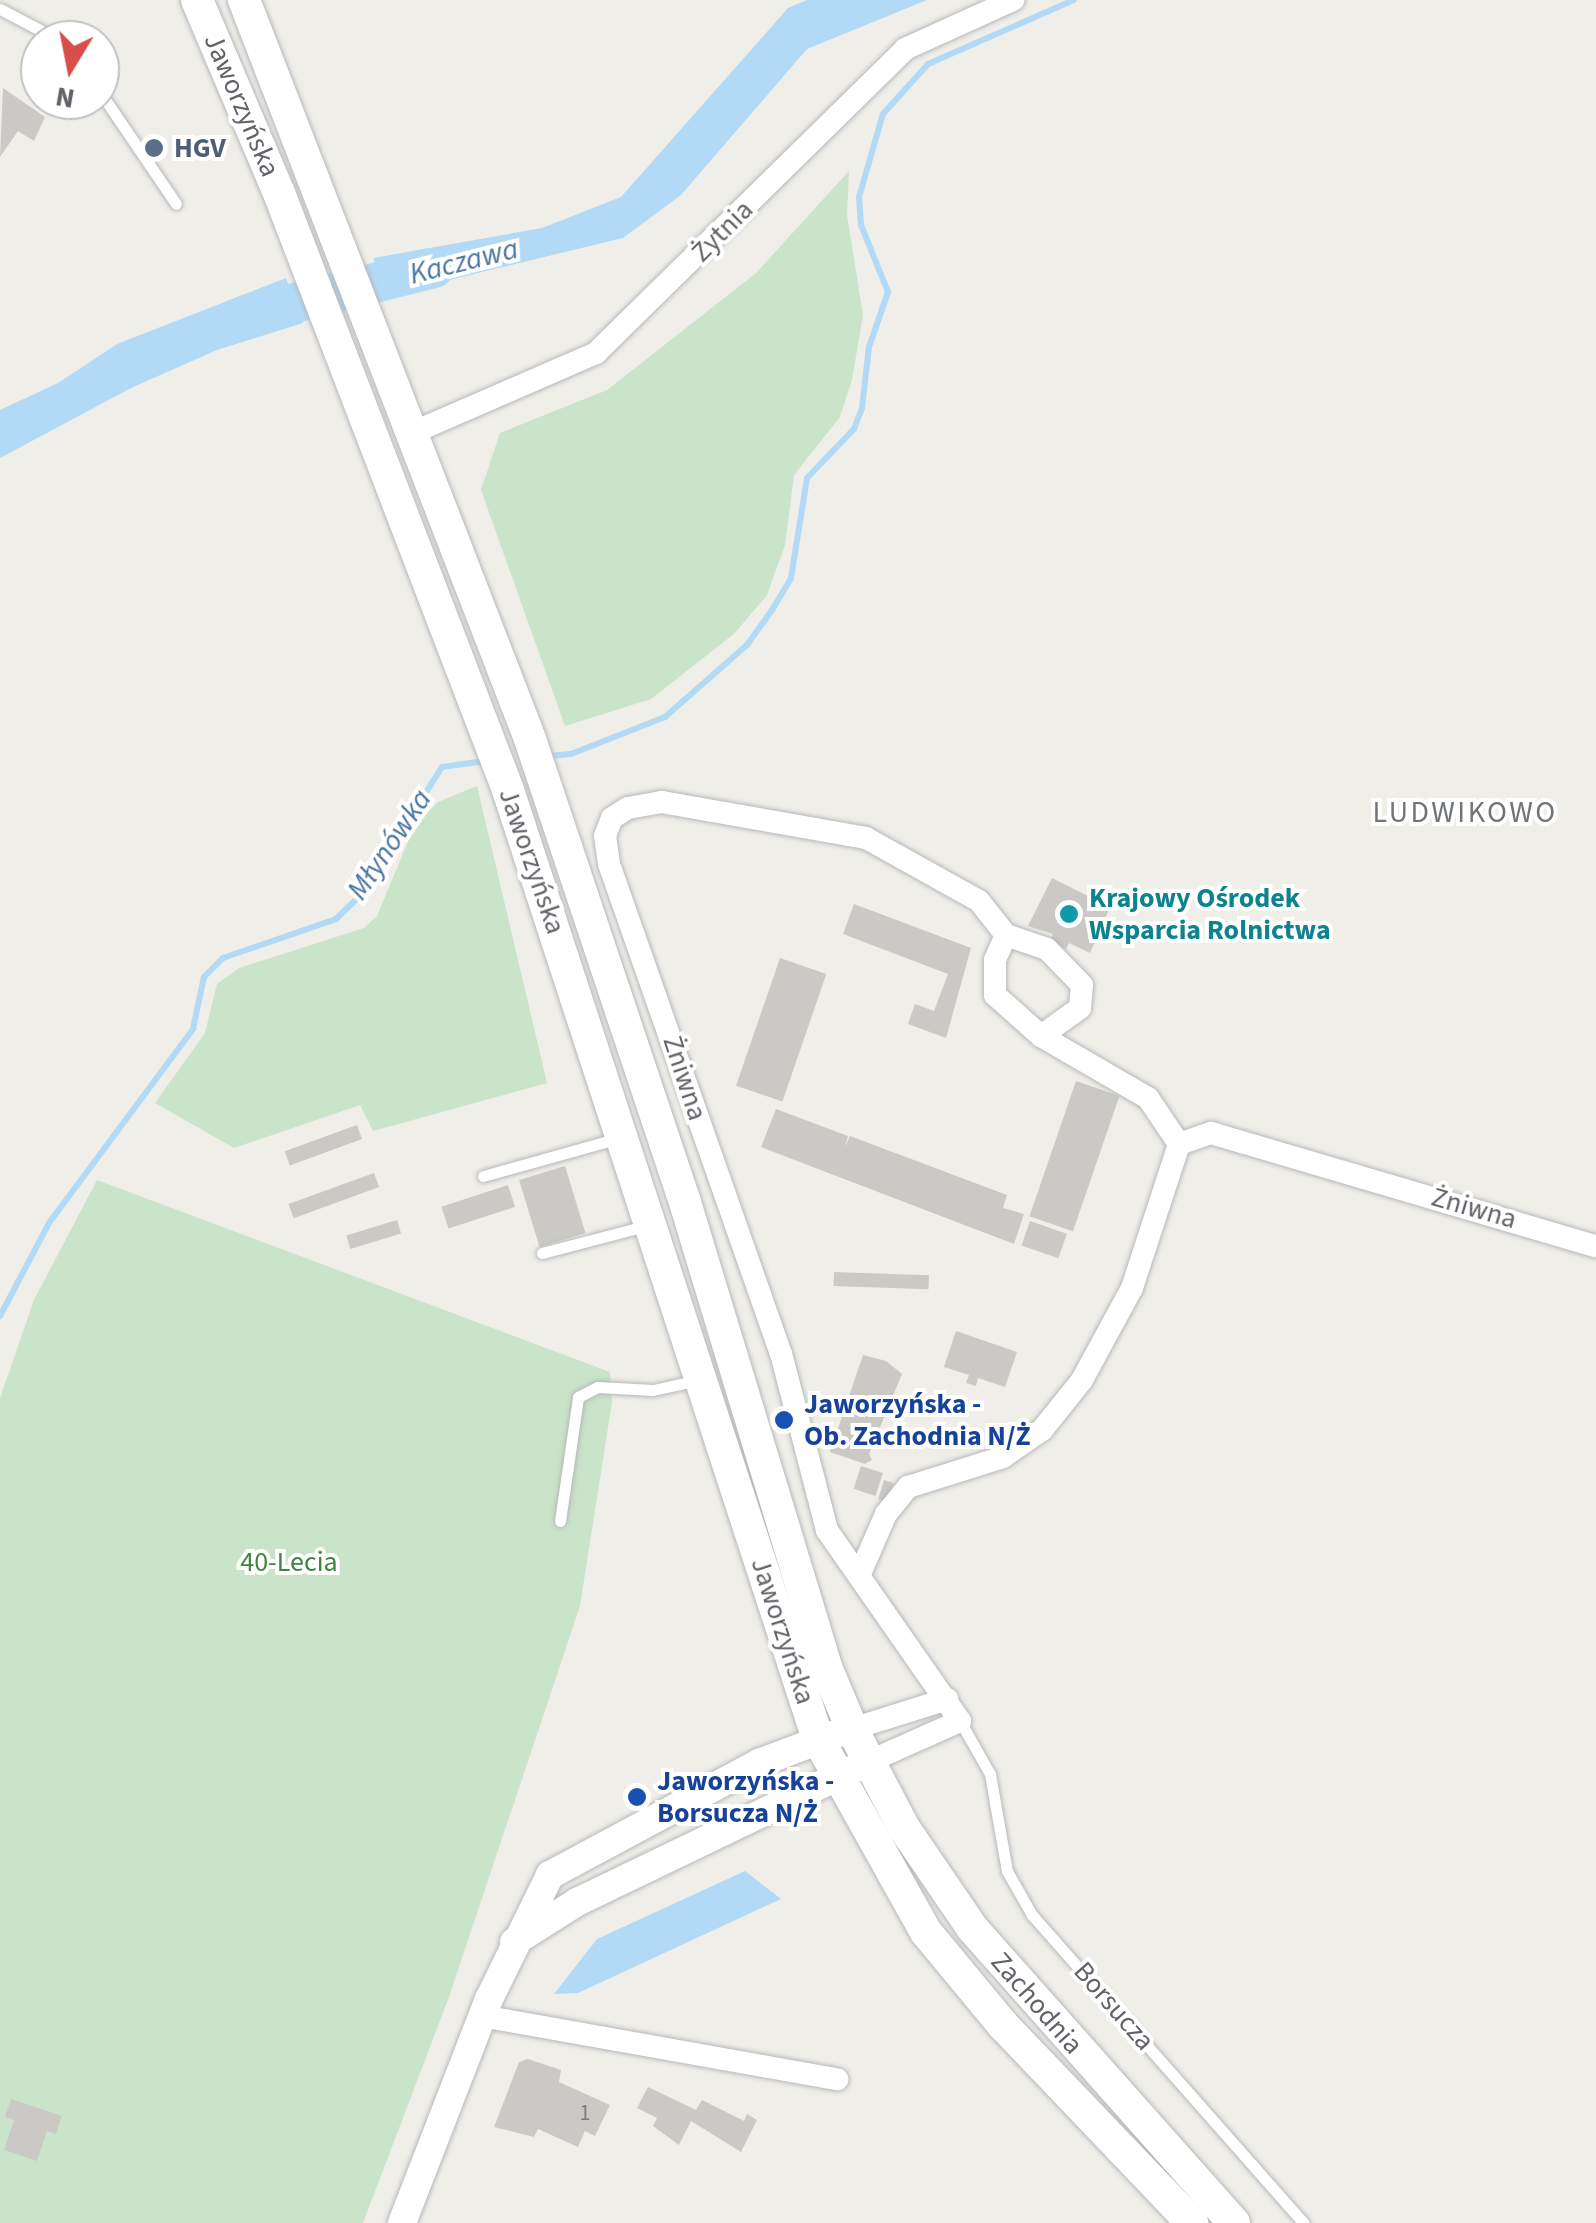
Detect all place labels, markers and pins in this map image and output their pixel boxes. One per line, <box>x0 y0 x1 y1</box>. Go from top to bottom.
place label: HGV <box>174 131 226 165</box>
marker: HGV <box>143 137 165 159</box>
place label: Krajowy Ośrodek Wsparcia Rolnictwa <box>1089 881 1331 947</box>
marker: Krajowy Ośrodek Wsparcia Rolnictwa <box>1058 903 1080 925</box>
place label: Jaworzyńska - Ob. Zachodnia N/Ż <box>804 1387 1031 1453</box>
marker: Jaworzyńska - Ob. Zachodnia N/Ż <box>773 1409 795 1431</box>
place label: Jaworzyńska - Borsucza N/Ż <box>657 1764 834 1830</box>
marker: Jaworzyńska - Borsucza N/Ż <box>626 1786 648 1808</box>

